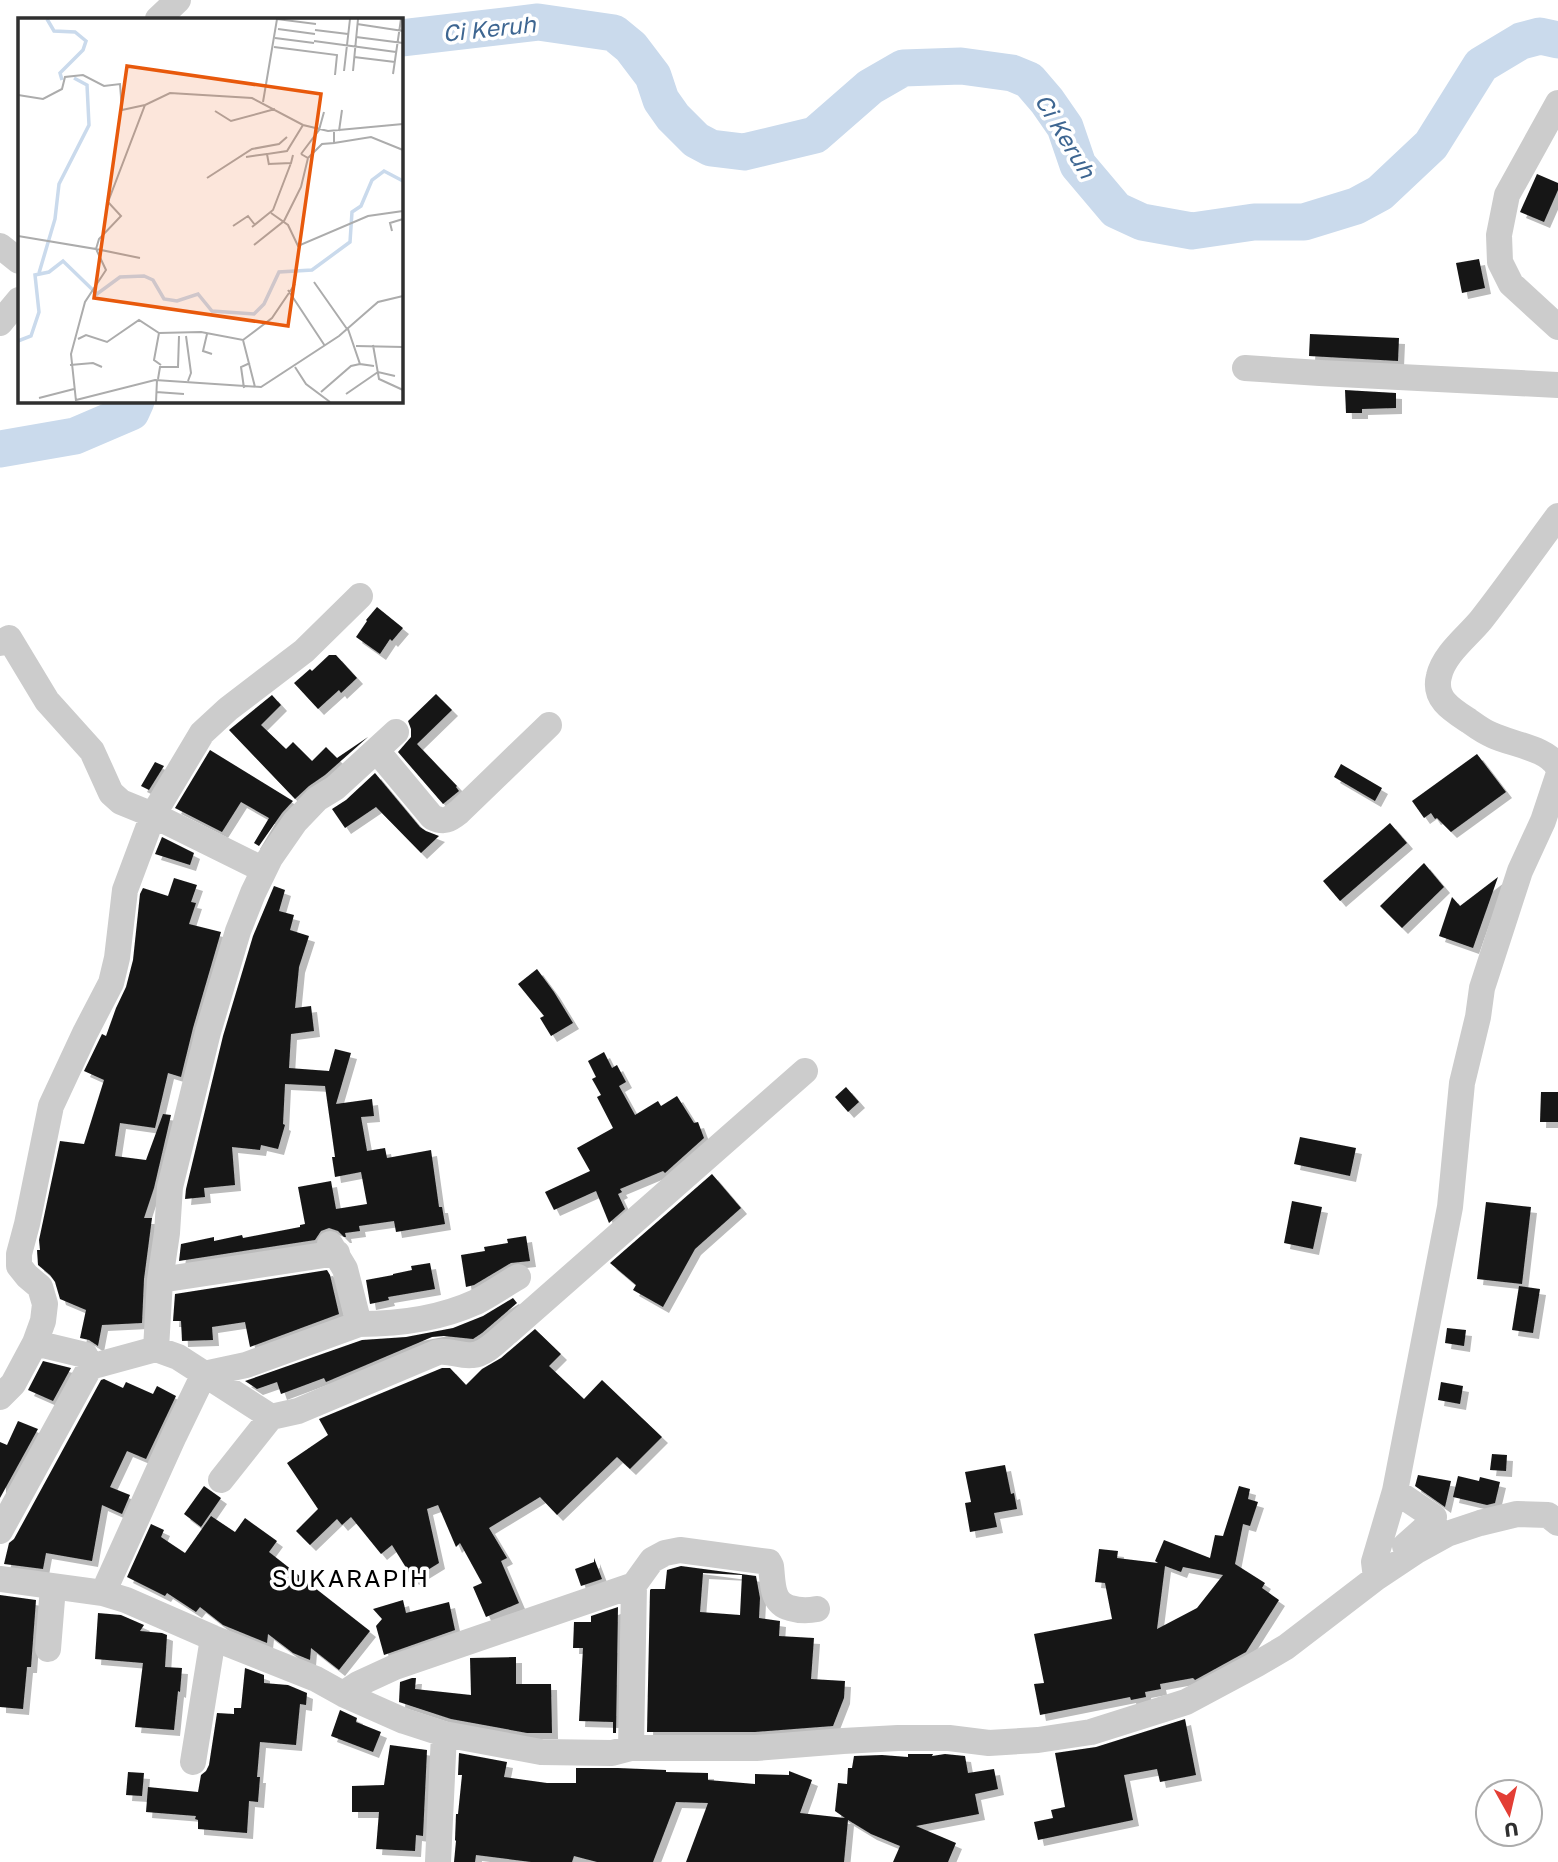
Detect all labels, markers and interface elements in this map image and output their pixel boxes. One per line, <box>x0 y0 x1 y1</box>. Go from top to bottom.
water label: Ci Keruh <box>441 9 538 47</box>
inset map <box>18 18 402 402</box>
water label: Ci Keruh <box>1030 88 1102 183</box>
district label: SUKARAPIH <box>272 1563 430 1592</box>
north arrow <box>1474 1778 1544 1848</box>
text: U <box>1503 1818 1520 1843</box>

